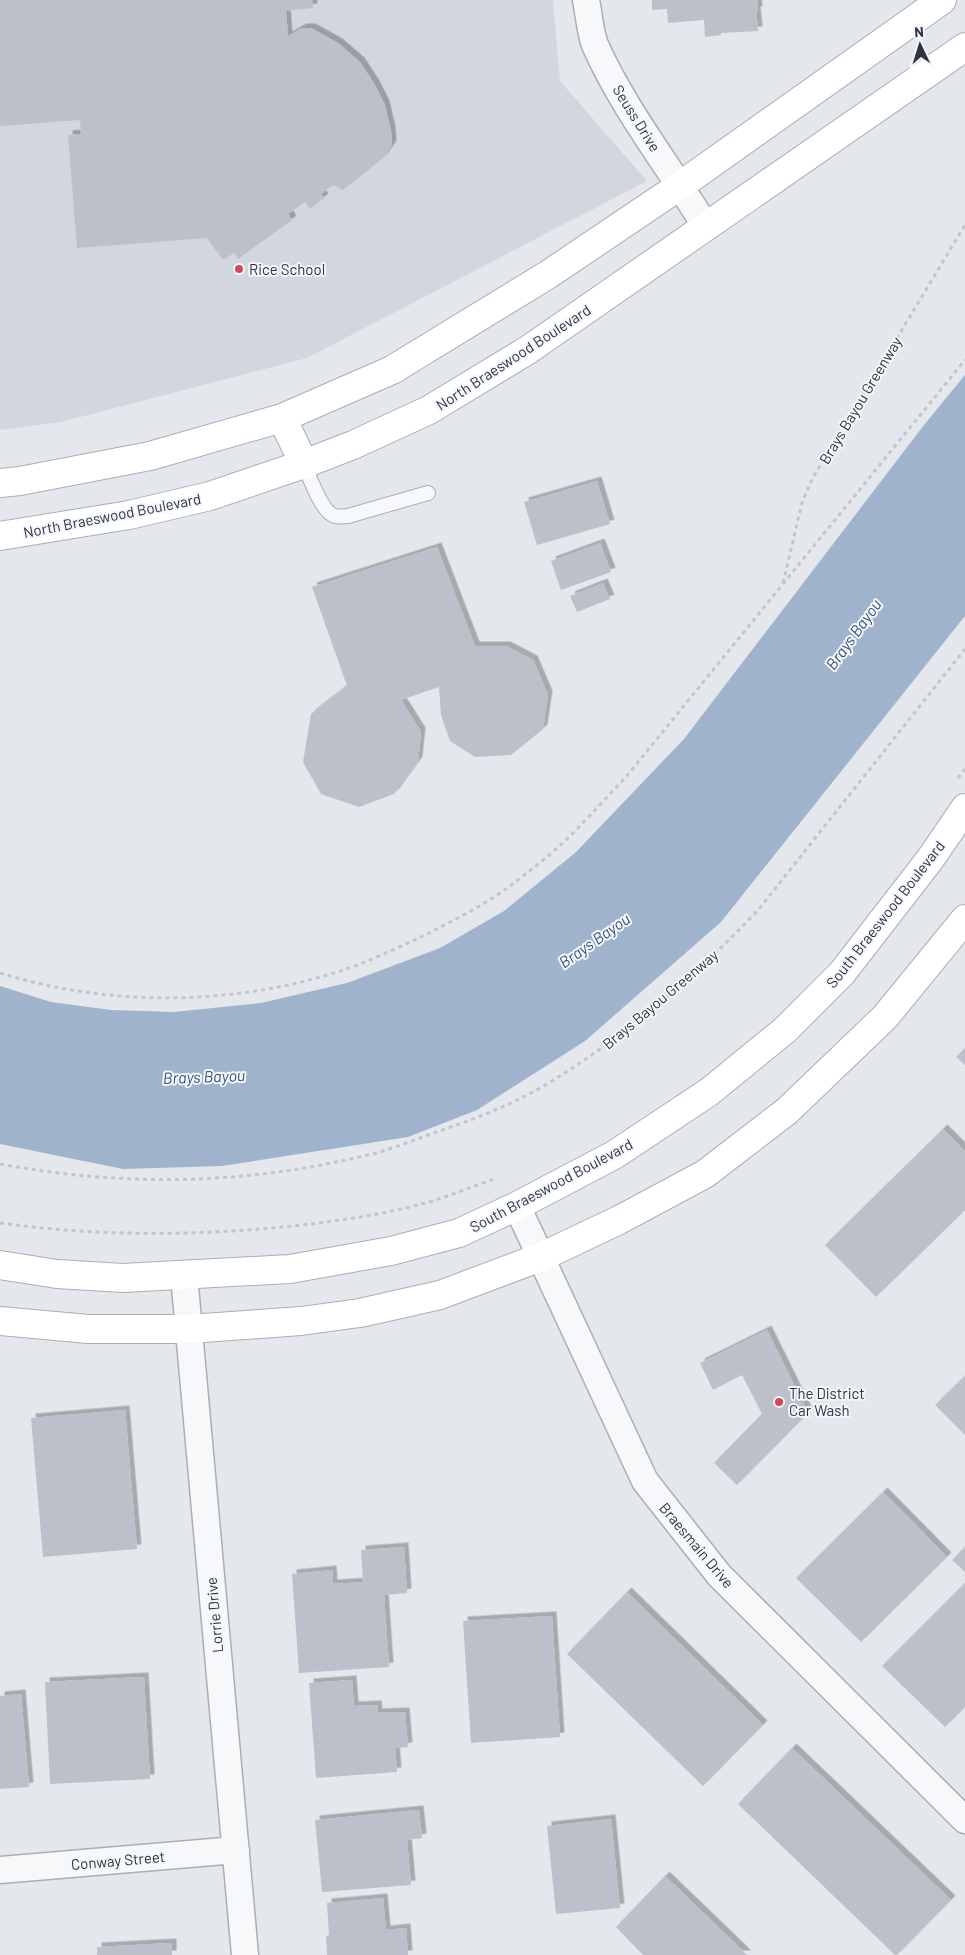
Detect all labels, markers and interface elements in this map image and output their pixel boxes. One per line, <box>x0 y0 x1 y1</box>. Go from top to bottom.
north arrow <box>895 20 945 70</box>
text: N <box>914 23 924 40</box>
street label: Seuss Drive <box>609 81 665 155</box>
place label: Rice School <box>249 260 325 278</box>
marker: Rice School <box>233 263 245 275</box>
street label: North Braeswood Boulevard <box>432 300 594 414</box>
street label: Brays Bayou Greenway <box>815 333 905 467</box>
street label: North Braeswood Boulevard <box>22 489 202 541</box>
water label: Brays Bayou <box>821 595 885 673</box>
street label: South Braeswood Boulevard <box>822 837 948 991</box>
water label: Brays Bayou <box>555 909 633 971</box>
street label: Brays Bayou Greenway <box>598 945 722 1053</box>
water label: Brays Bayou <box>162 1065 246 1087</box>
street label: South Braeswood Boulevard <box>467 1134 635 1236</box>
place label: The District Car Wash <box>789 1384 865 1419</box>
marker: The District Car Wash <box>773 1396 785 1408</box>
street label: Braesmain Drive <box>656 1499 738 1591</box>
street label: Lorrie Drive <box>202 1576 226 1654</box>
street label: Conway Street <box>70 1847 166 1873</box>

